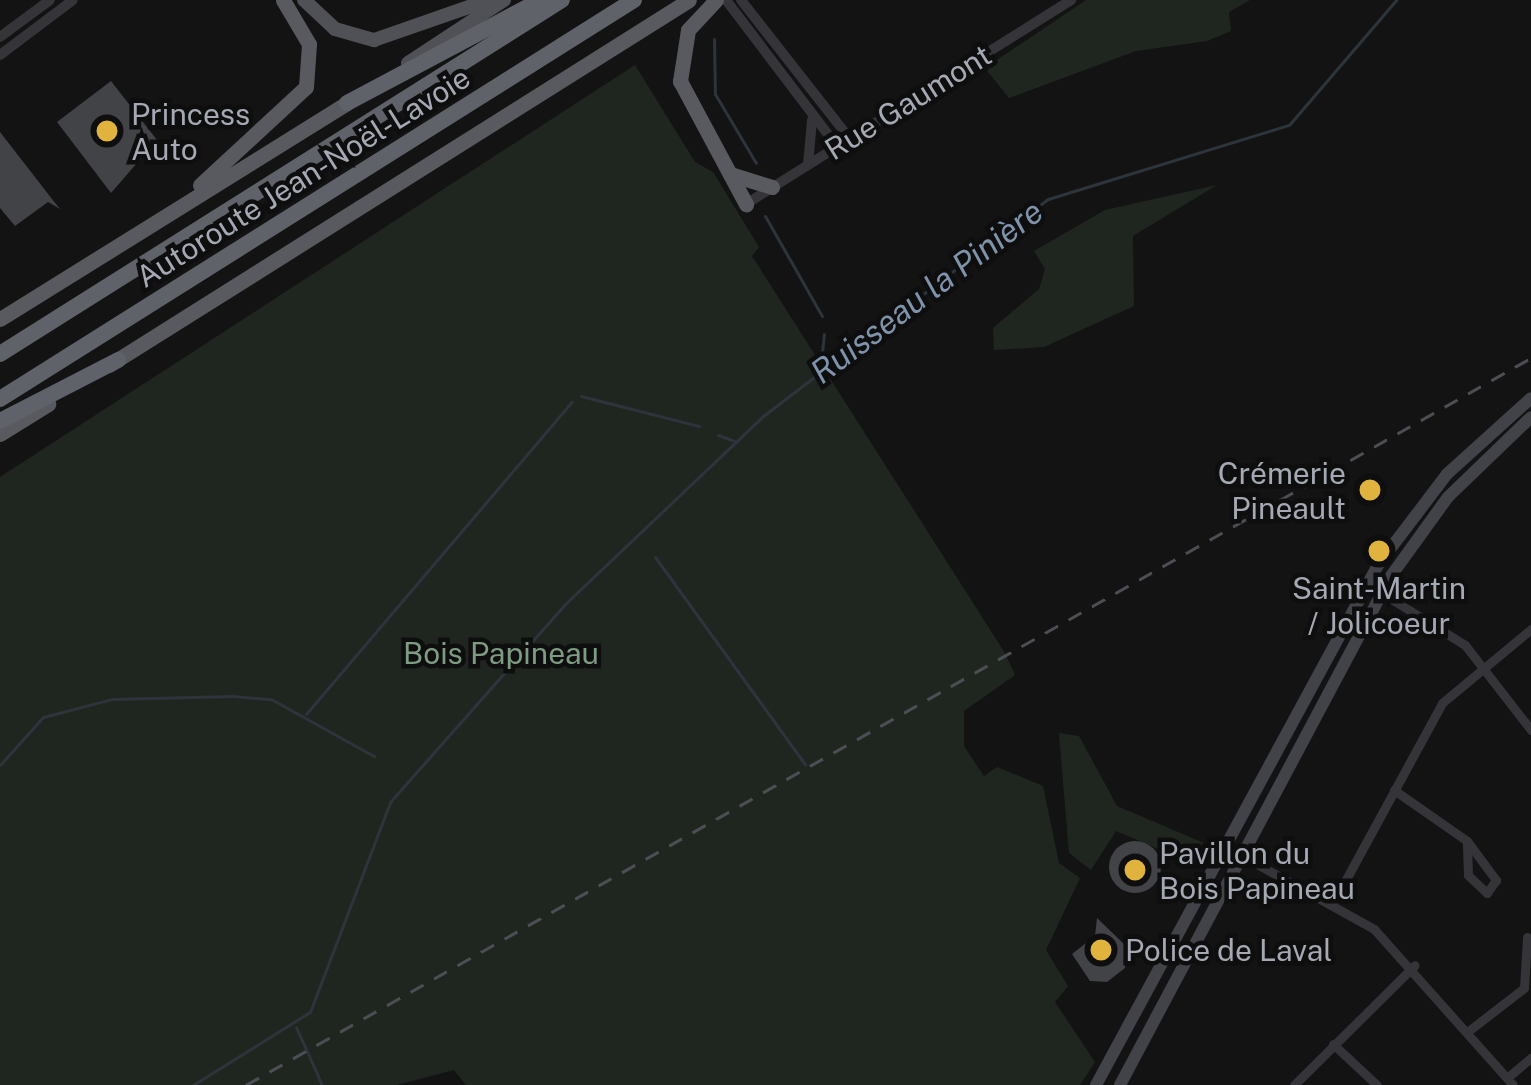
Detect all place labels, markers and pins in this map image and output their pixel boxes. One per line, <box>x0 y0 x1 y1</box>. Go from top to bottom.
place label: Princess Auto <box>131 96 250 166</box>
marker: Princess Auto <box>94 118 120 144</box>
place label: Crémerie Pineault <box>1218 455 1346 526</box>
marker: Crémerie Pineault <box>1357 477 1383 503</box>
marker: Saint-Martin / Jolicoeur <box>1366 538 1392 564</box>
place label: Saint-Martin / Jolicoeur <box>1292 570 1466 640</box>
place label: Pavillon du Bois Papineau <box>1159 835 1355 906</box>
marker: Pavillon du Bois Papineau <box>1122 857 1148 883</box>
place label: Police de Laval <box>1125 932 1333 968</box>
marker: Police de Laval <box>1088 937 1114 963</box>

